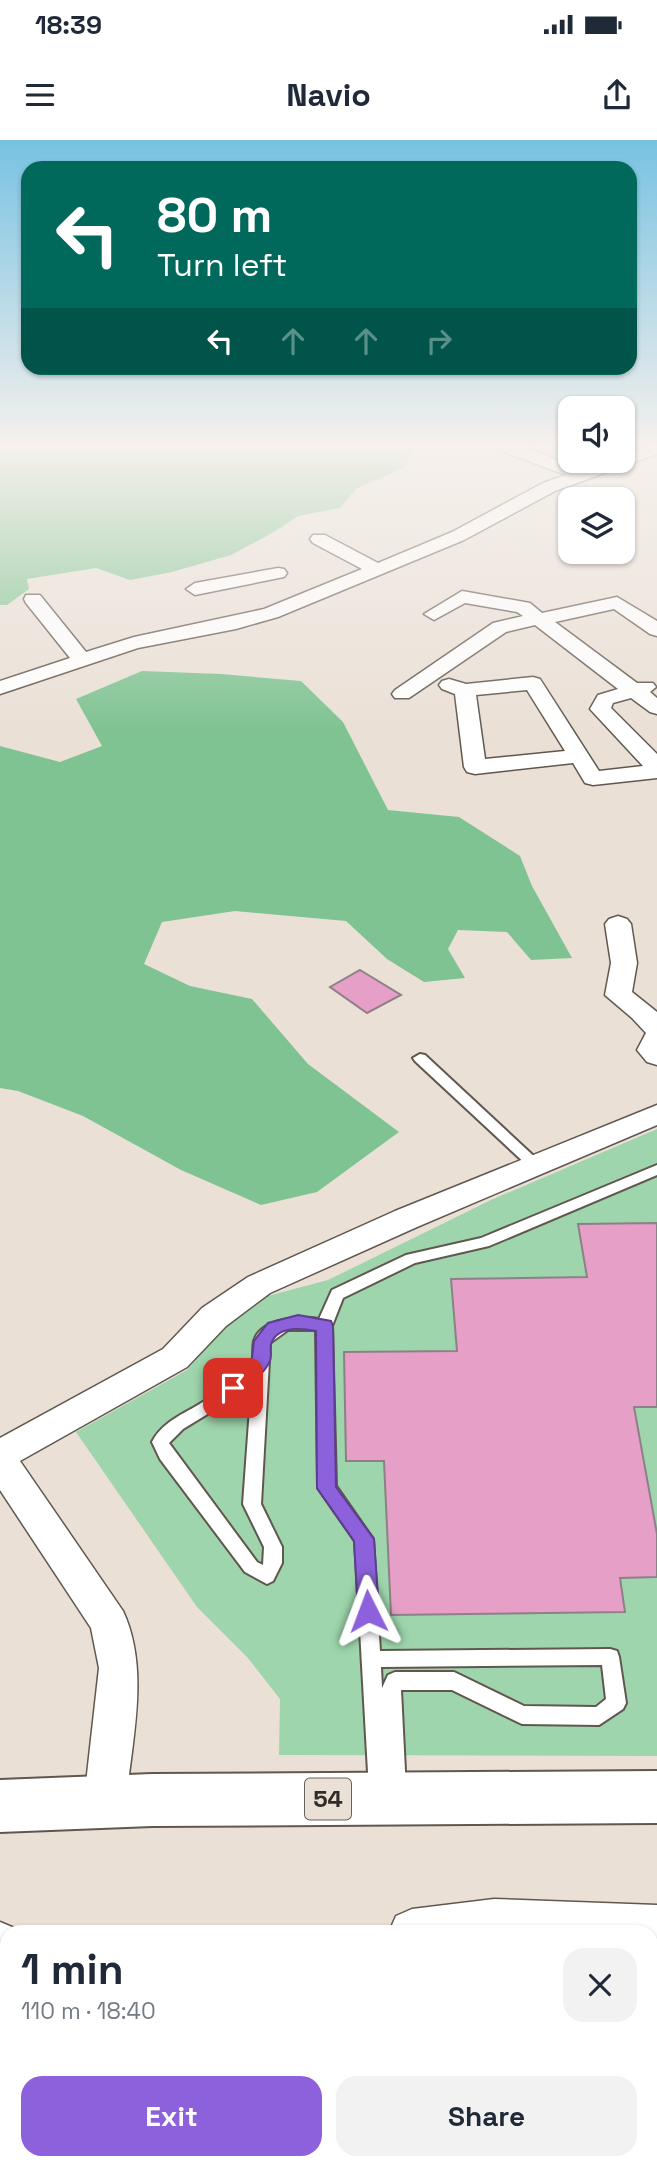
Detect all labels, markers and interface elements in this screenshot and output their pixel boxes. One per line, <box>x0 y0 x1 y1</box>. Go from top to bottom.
text: 18:39 <box>35 8 102 42</box>
text: Navio <box>286 75 371 115</box>
icon: menu <box>21 76 59 114</box>
icon: share <box>598 76 636 114</box>
text: 80 m <box>157 184 272 246</box>
icon: left <box>42 189 133 280</box>
text: Turn left <box>157 245 287 285</box>
icon: left <box>201 322 239 360</box>
icon: ahead <box>274 322 312 360</box>
icon: ahead <box>347 322 385 360</box>
icon: right <box>420 322 458 360</box>
map controls <box>558 396 635 564</box>
button: sound <box>558 396 635 473</box>
button: layers <box>558 487 635 564</box>
pin <box>203 1358 263 1418</box>
icon: arrive <box>214 1369 252 1407</box>
position arrow <box>331 1574 405 1648</box>
road number: 54 <box>305 1778 351 1820</box>
text: 1 min <box>21 1943 124 1996</box>
button: close <box>563 1948 637 2022</box>
text: 110 m · 18:40 <box>21 1996 156 2026</box>
button: Exit <box>21 2076 322 2156</box>
button: Share <box>336 2076 637 2156</box>

